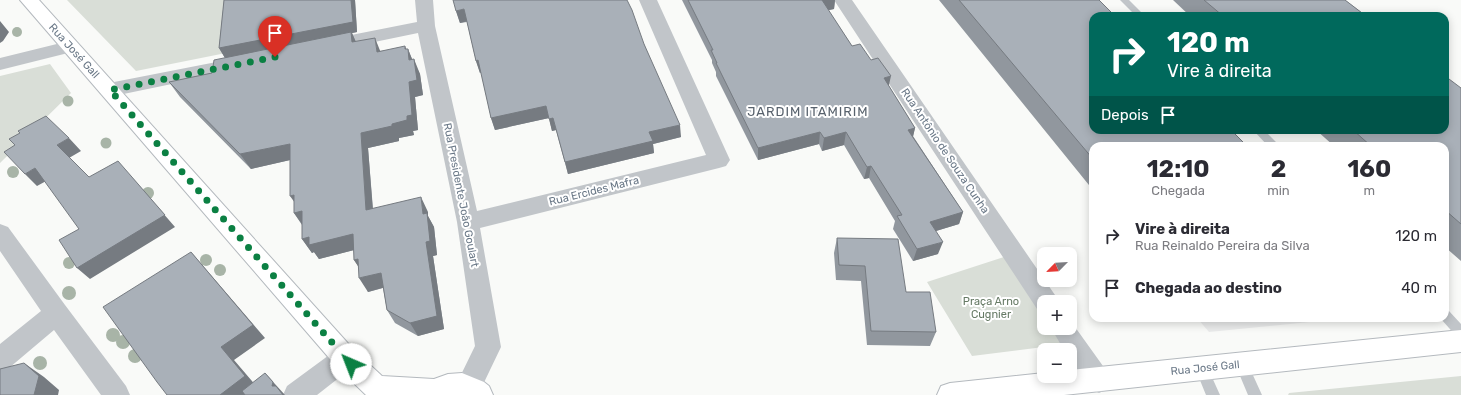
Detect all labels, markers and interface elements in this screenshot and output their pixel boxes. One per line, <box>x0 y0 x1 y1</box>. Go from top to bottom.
pin <box>258 16 292 57</box>
street label: Rua José Gall <box>46 21 102 81</box>
icon: arrive <box>264 22 286 44</box>
text: 120 m <box>1167 26 1250 59</box>
icon: right <box>1101 28 1153 80</box>
text: Vire à direita <box>1167 60 1272 82</box>
street label: Rua Antônio de Souza Cunha <box>898 86 992 216</box>
district label: JARDIM ITAMIRIM <box>747 104 869 119</box>
icon: arrive <box>1157 104 1179 126</box>
text: Depois <box>1101 106 1149 124</box>
street label: Rua Presidente João Goulart <box>441 122 482 269</box>
text: 12:10 <box>1147 155 1209 183</box>
text: 2 <box>1271 155 1286 183</box>
text: 160 <box>1347 155 1391 183</box>
street label: Rua Ercides Mafra <box>548 174 640 208</box>
text: Chegada <box>1151 183 1205 198</box>
text: min <box>1267 183 1290 198</box>
text: m <box>1364 183 1375 198</box>
text: Vire à direita <box>1135 220 1230 238</box>
icon: right <box>1101 225 1123 247</box>
text: 120 m <box>1395 227 1437 245</box>
text: Rua Reinaldo Pereira da Silva <box>1135 238 1310 253</box>
north arrow <box>1037 247 1077 287</box>
map controls <box>1037 247 1077 383</box>
icon: arrive <box>1101 277 1123 299</box>
text: Chegada ao destino <box>1135 279 1282 297</box>
text: 40 m <box>1401 279 1437 297</box>
park label: Praça Arno Cugnier <box>963 295 1019 321</box>
button: + <box>1037 295 1077 335</box>
position arrow <box>330 343 372 385</box>
button: − <box>1037 343 1077 383</box>
street label: Rua José Gall <box>1170 358 1240 378</box>

